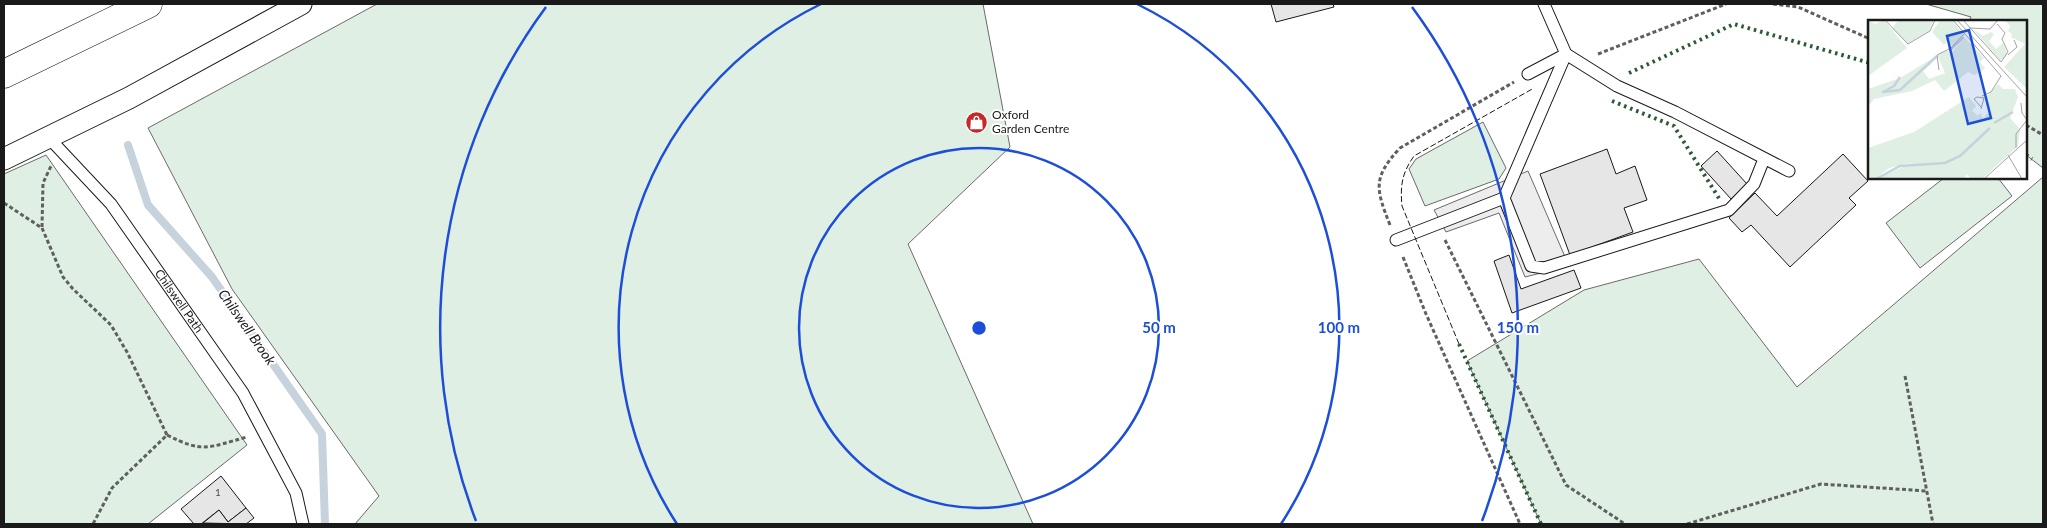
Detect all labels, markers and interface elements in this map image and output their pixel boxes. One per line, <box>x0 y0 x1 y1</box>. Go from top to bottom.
inset map <box>1868 20 2027 179</box>
place label: Oxford Garden Centre <box>992 107 1069 136</box>
shop icon: Oxford Garden Centre <box>964 110 988 134</box>
street label: Chilswell Path <box>152 266 207 335</box>
water label: Chilswell Brook <box>215 286 280 368</box>
text: 50 m <box>1142 318 1176 336</box>
text: 100 m <box>1318 318 1360 336</box>
text: 150 m <box>1497 318 1539 336</box>
centre of rings <box>970 319 988 337</box>
house number: 1 <box>215 486 221 498</box>

